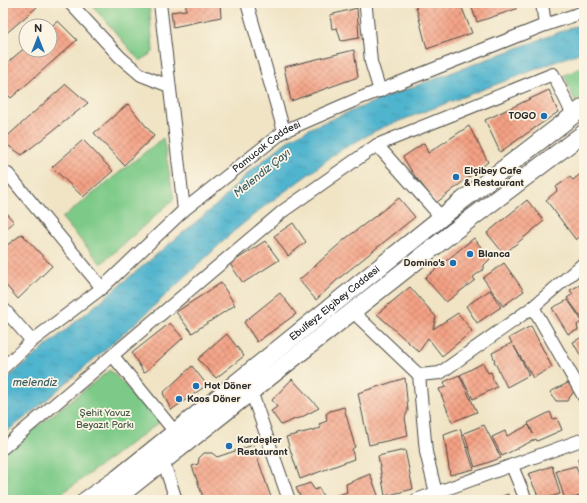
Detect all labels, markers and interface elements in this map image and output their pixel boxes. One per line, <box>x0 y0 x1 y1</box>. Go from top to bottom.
north arrow <box>18 18 58 58</box>
text: N <box>34 22 42 35</box>
place label: TOGO <box>509 110 537 122</box>
marker: TOGO <box>539 111 549 121</box>
street label: Pamucak Caddesi <box>230 118 303 175</box>
water label: Melendiz Çayı <box>231 146 293 200</box>
place label: Elçibey Cafe & Restaurant <box>464 165 524 189</box>
marker: Elçibey Cafe & Restaurant <box>451 172 461 182</box>
place label: Blanca <box>478 248 510 260</box>
marker: Blanca <box>465 249 475 259</box>
place label: Domino's <box>404 257 445 269</box>
marker: Domino's <box>448 258 458 268</box>
street label: Ebulfeyz Elçibey Caddesi <box>287 263 382 343</box>
water label: melendiz <box>13 376 58 389</box>
place label: Hot Döner <box>204 380 252 392</box>
marker: Hot Döner <box>191 381 201 391</box>
place label: Kaos Döner <box>187 393 241 405</box>
marker: Kaos Döner <box>174 394 184 404</box>
park label: Şehit Yavuz Beyazıt Parkı <box>76 407 134 431</box>
place label: Kardeşler Restaurant <box>237 434 288 458</box>
marker: Kardeşler Restaurant <box>224 441 234 451</box>

